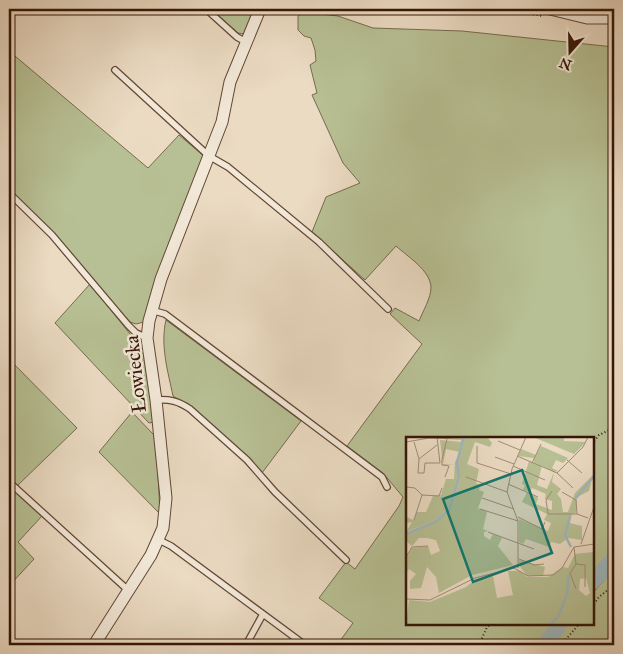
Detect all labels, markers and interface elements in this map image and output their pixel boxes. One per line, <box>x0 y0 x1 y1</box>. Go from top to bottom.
north arrow <box>546 28 596 78</box>
text: N <box>557 54 574 74</box>
street label: Łowiecka <box>119 333 151 414</box>
inset map <box>406 437 593 624</box>

